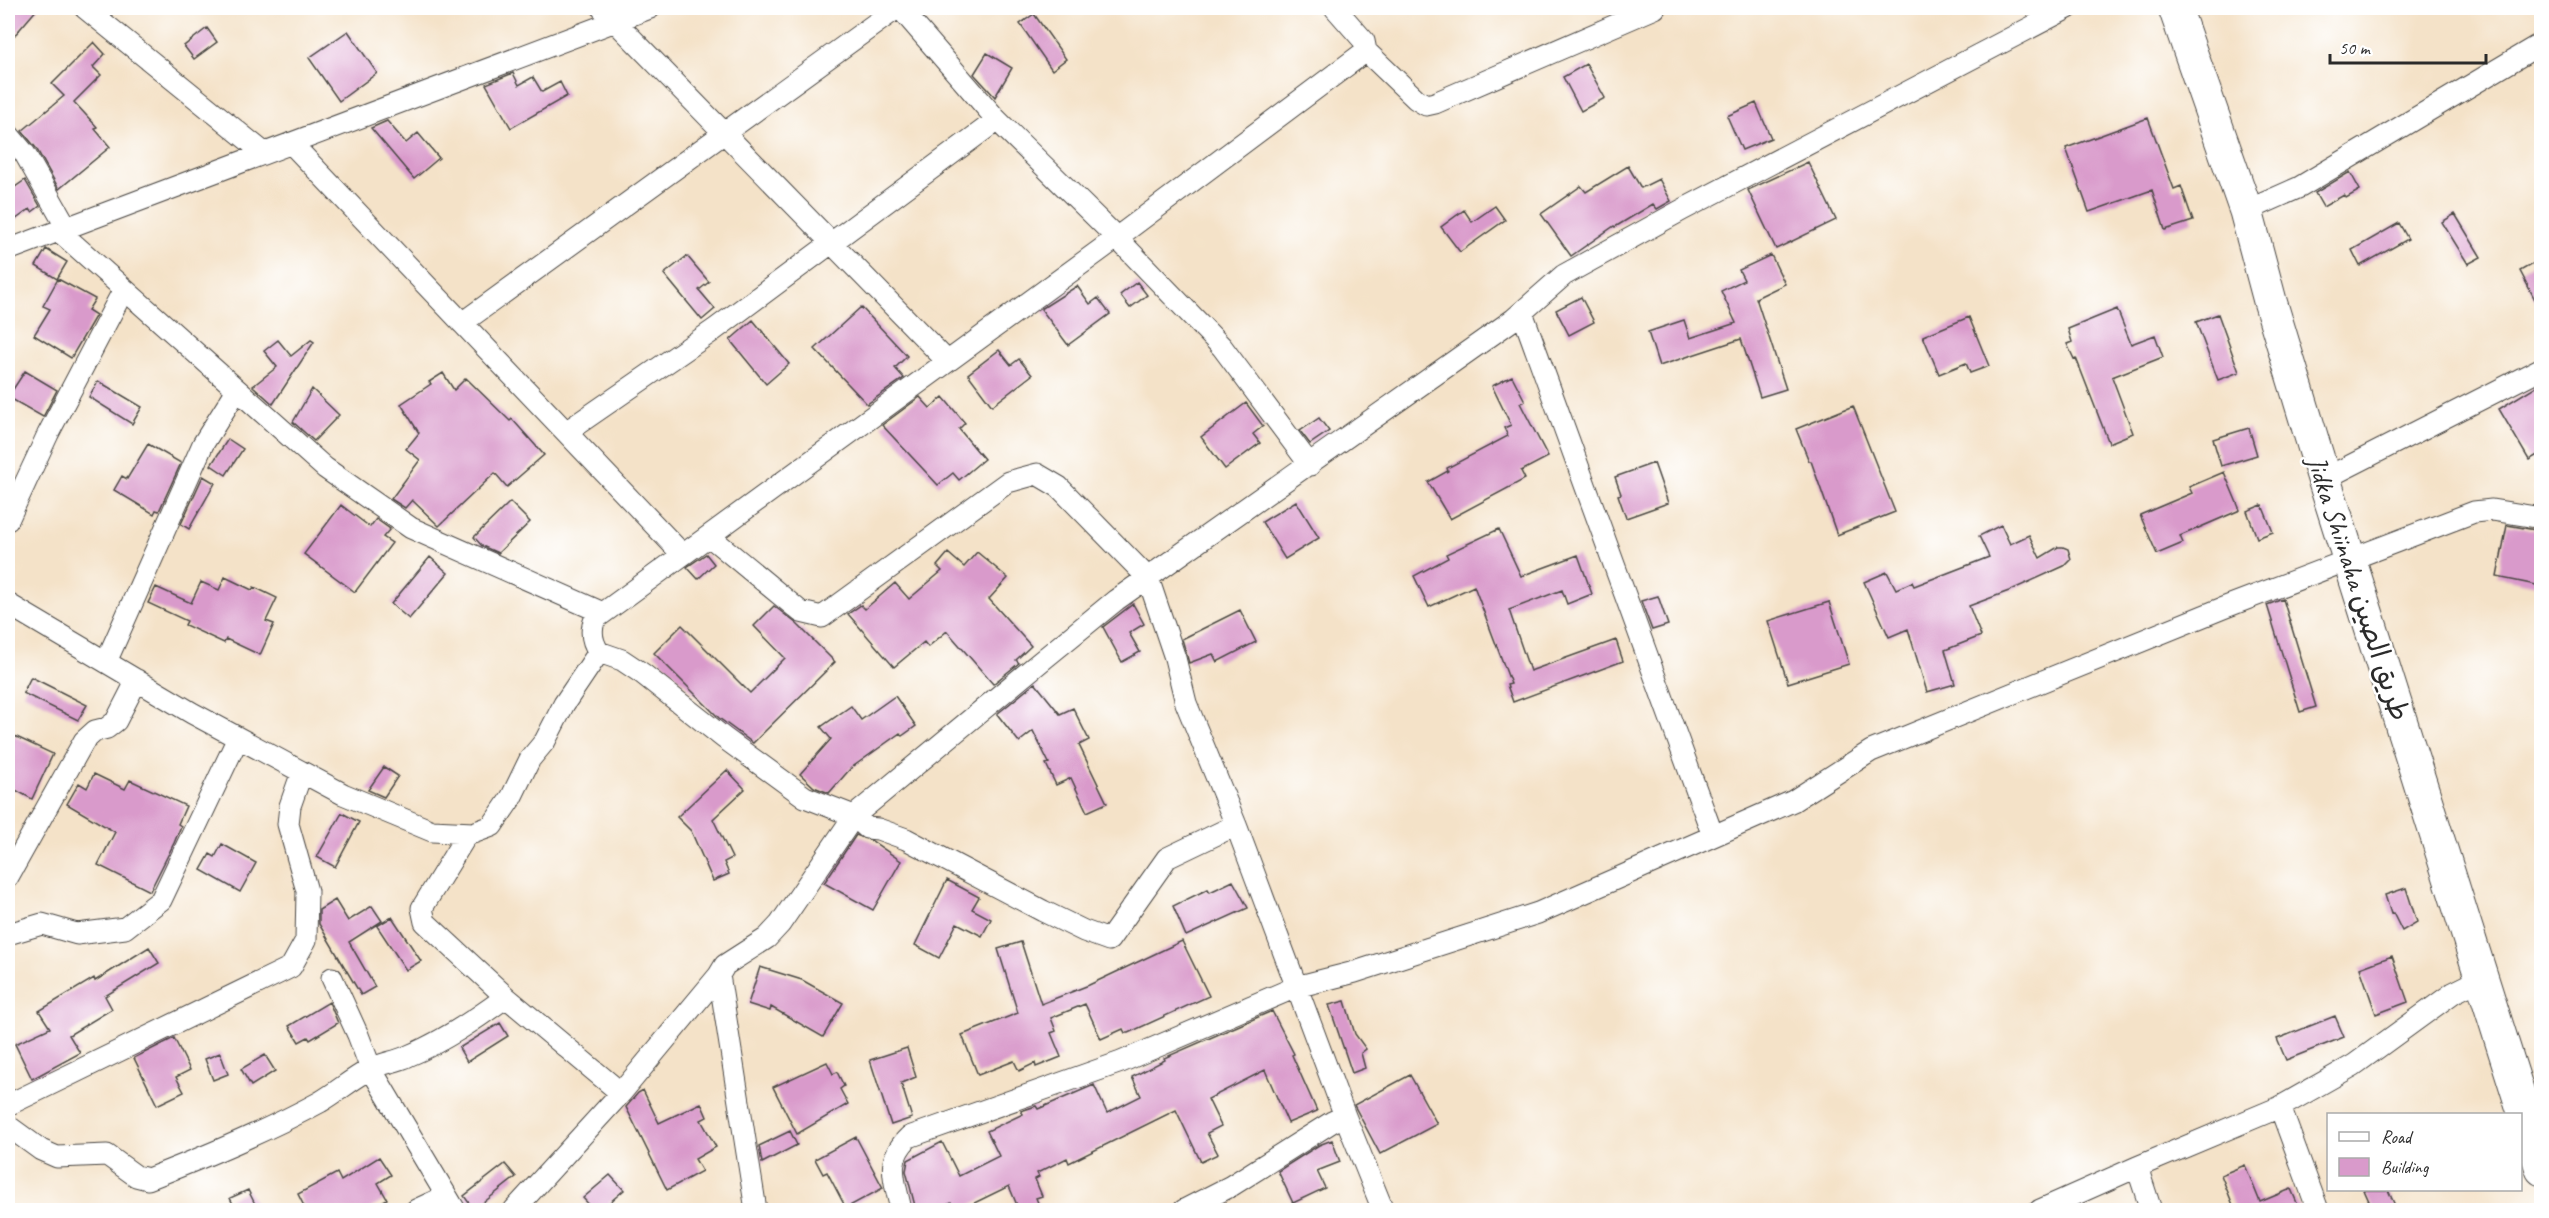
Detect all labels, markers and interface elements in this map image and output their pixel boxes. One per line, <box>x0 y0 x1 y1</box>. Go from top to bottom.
scale bar <box>2330 27 2486 65</box>
text: 50 m <box>2339 37 2372 59</box>
street label: Jidka Shiinaha طريق الصين <box>2298 449 2418 725</box>
legend <box>2327 1113 2522 1191</box>
text: Road <box>2381 1126 2414 1148</box>
text: Building <box>2381 1156 2430 1178</box>

